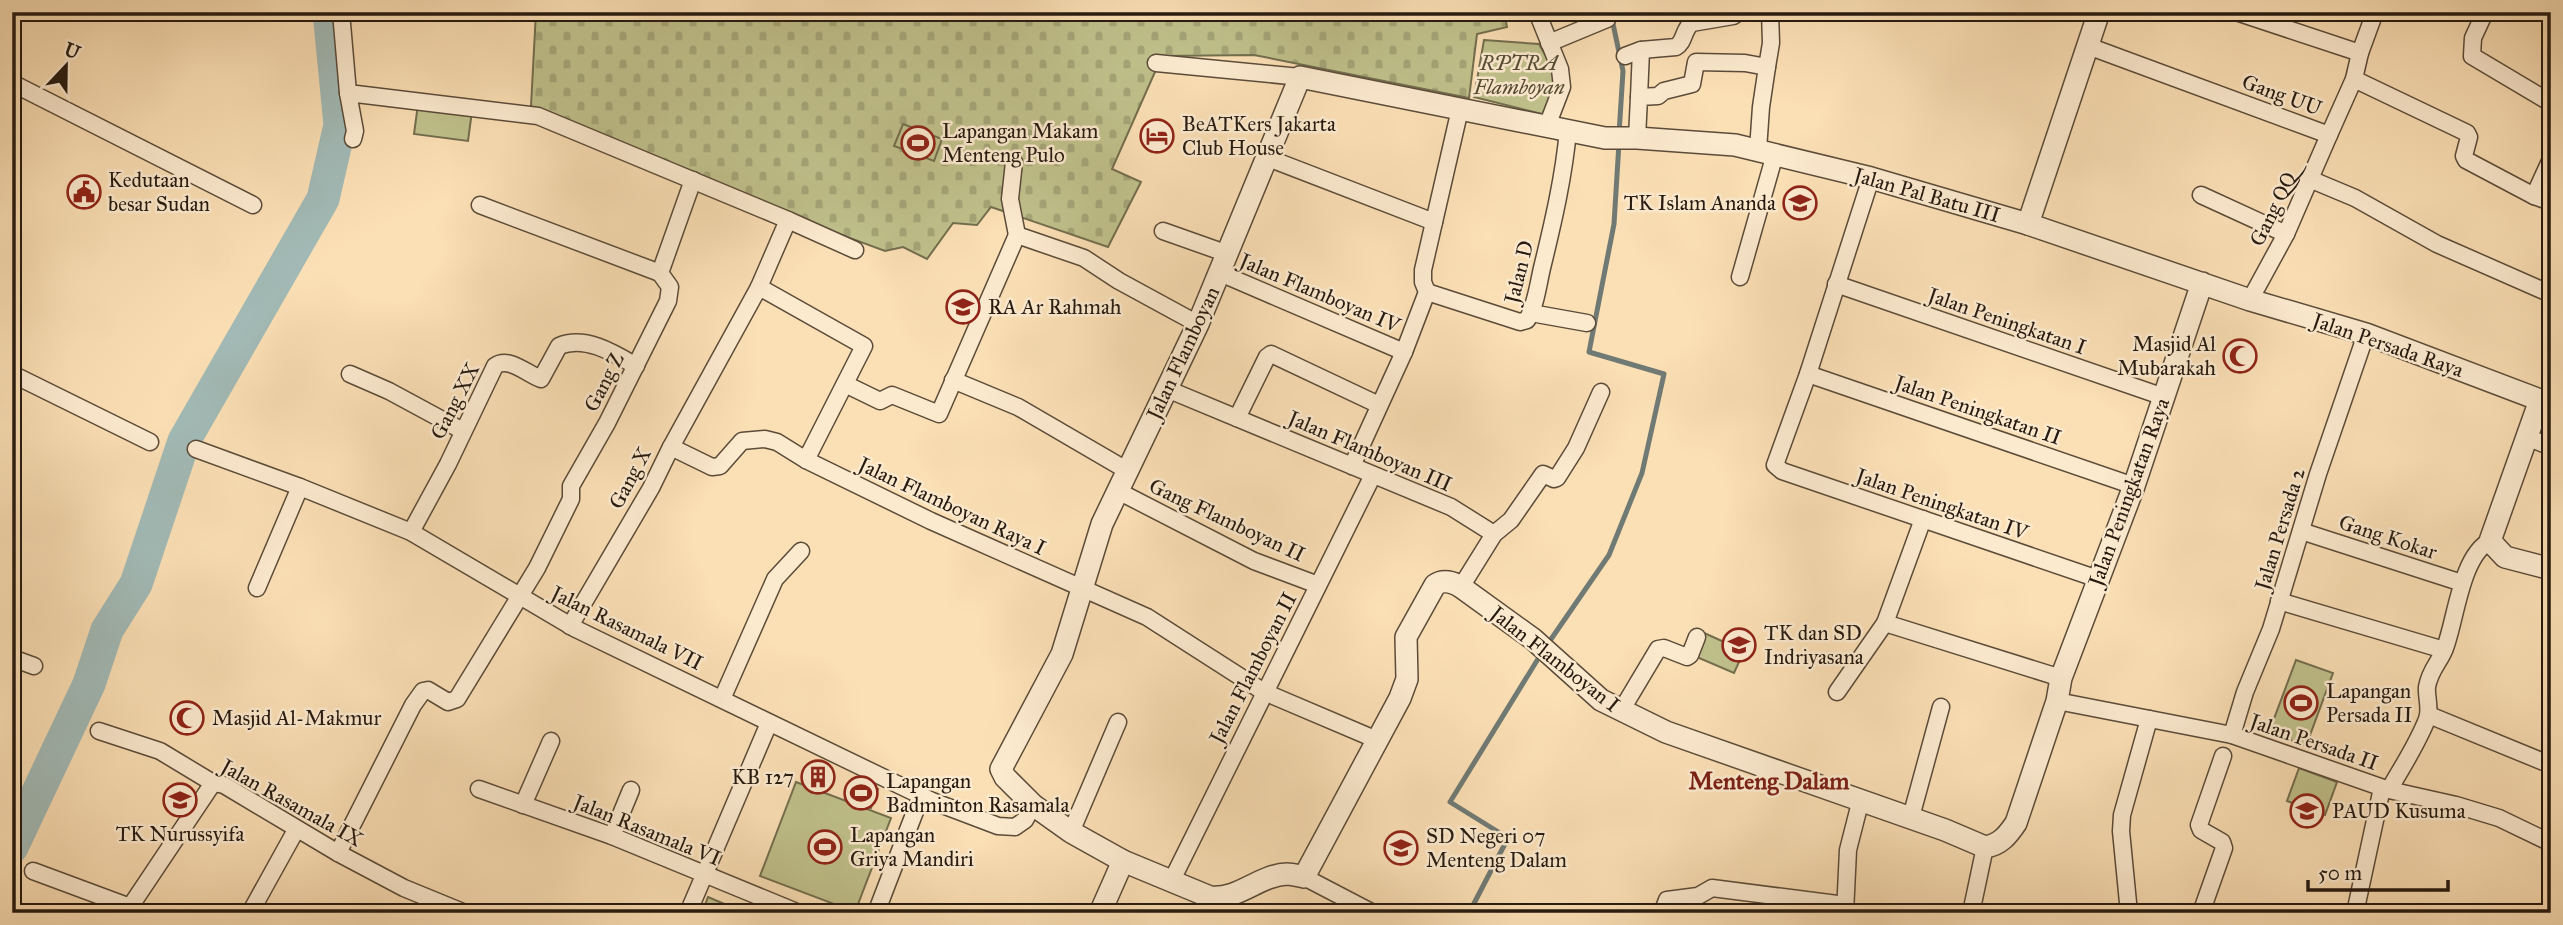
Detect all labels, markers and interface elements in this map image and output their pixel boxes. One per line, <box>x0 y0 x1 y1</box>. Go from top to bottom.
north arrow <box>32 32 102 102</box>
text: U <box>61 37 84 65</box>
park label: RPTRA Flamboyan <box>1472 50 1565 100</box>
street label: Gang UU <box>2239 69 2326 122</box>
place label: BeATKers Jakarta Club House <box>1182 111 1336 161</box>
hotel icon: BeATKers Jakarta Club House <box>1138 117 1176 155</box>
place label: Lapangan Makam Menteng Pulo <box>942 118 1099 168</box>
sports icon: Lapangan Makam Menteng Pulo <box>899 124 937 162</box>
street label: Gang QQ <box>2244 154 2309 250</box>
street label: Jalan Pal Batu III <box>1849 161 2003 228</box>
place label: Kedutaan besar Sudan <box>108 167 210 217</box>
public building icon: Kedutaan besar Sudan <box>65 173 103 211</box>
school or university icon: TK Islam Ananda <box>1781 184 1819 222</box>
place label: TK Islam Ananda <box>1624 190 1776 216</box>
street label: Jalan D <box>1498 238 1539 308</box>
street label: Jalan Flamboyan IV <box>1234 247 1406 339</box>
street label: Jalan Peningkatan I <box>1923 281 2090 360</box>
street label: Jalan Flamboyan <box>1140 282 1225 425</box>
school or university icon: RA Ar Rahmah <box>944 288 982 326</box>
place label: RA Ar Rahmah <box>988 294 1122 320</box>
street label: Jalan Persada Raya <box>2307 306 2467 383</box>
place label: Masjid Al Mubarakah <box>2117 331 2216 381</box>
mosque icon: Masjid Al Mubarakah <box>2221 337 2259 375</box>
street label: Gang Z <box>578 348 630 416</box>
street label: Gang XX <box>425 358 485 444</box>
street label: Jalan Peningkatan II <box>1889 369 2065 451</box>
street label: Jalan Peningkatan Raya <box>2082 394 2175 592</box>
street label: Jalan Flamboyan III <box>1282 404 1456 497</box>
street label: Gang X <box>603 443 657 513</box>
street label: Jalan Flamboyan Raya I <box>852 450 1050 561</box>
street label: Jalan Peningkatan IV <box>1851 462 2033 546</box>
street label: Jalan Persada 2 <box>2249 464 2311 595</box>
street label: Gang Flamboyan II <box>1145 473 1309 567</box>
street label: Gang Kokar <box>2336 509 2440 565</box>
street label: Jalan Rasamala VII <box>545 579 707 676</box>
street label: Jalan Flamboyan II <box>1203 588 1302 750</box>
street label: Jalan Flamboyan I <box>1483 599 1625 718</box>
place label: TK dan SD Indriyasana <box>1764 620 1864 670</box>
school or university icon: TK dan SD Indriyasana <box>1720 626 1758 664</box>
place label: Lapangan Persada II <box>2326 678 2413 728</box>
sports icon: Lapangan Persada II <box>2282 684 2320 722</box>
mosque icon: Masjid Al-Makmur <box>168 699 206 737</box>
place label: Masjid Al-Makmur <box>212 705 381 731</box>
street label: Jalan Persada II <box>2245 707 2382 776</box>
street label: Jalan Rasamala IX <box>215 752 368 853</box>
building icon: KB 127 <box>799 758 837 796</box>
place label: KB 127 <box>731 764 794 790</box>
district label: Menteng Dalam <box>1688 766 1850 796</box>
place label: Lapangan Badminton Rasamala <box>886 768 1069 818</box>
sports icon: Lapangan Badminton Rasamala <box>842 774 880 812</box>
school or university icon: TK Nurussyifa <box>161 781 199 819</box>
street label: Jalan Rasamala VI <box>568 788 724 871</box>
school or university icon: PAUD Kusuma <box>2288 792 2326 830</box>
place label: PAUD Kusuma <box>2332 798 2466 824</box>
place label: TK Nurussyifa <box>116 821 244 847</box>
place label: Lapangan Griya Mandiri <box>850 822 974 872</box>
place label: SD Negeri 07 Menteng Dalam <box>1426 823 1567 873</box>
sports icon: Lapangan Griya Mandiri <box>806 828 844 866</box>
school or university icon: SD Negeri 07 Menteng Dalam <box>1382 829 1420 867</box>
scale bar <box>2308 848 2448 892</box>
text: 50 m <box>2318 860 2363 886</box>

